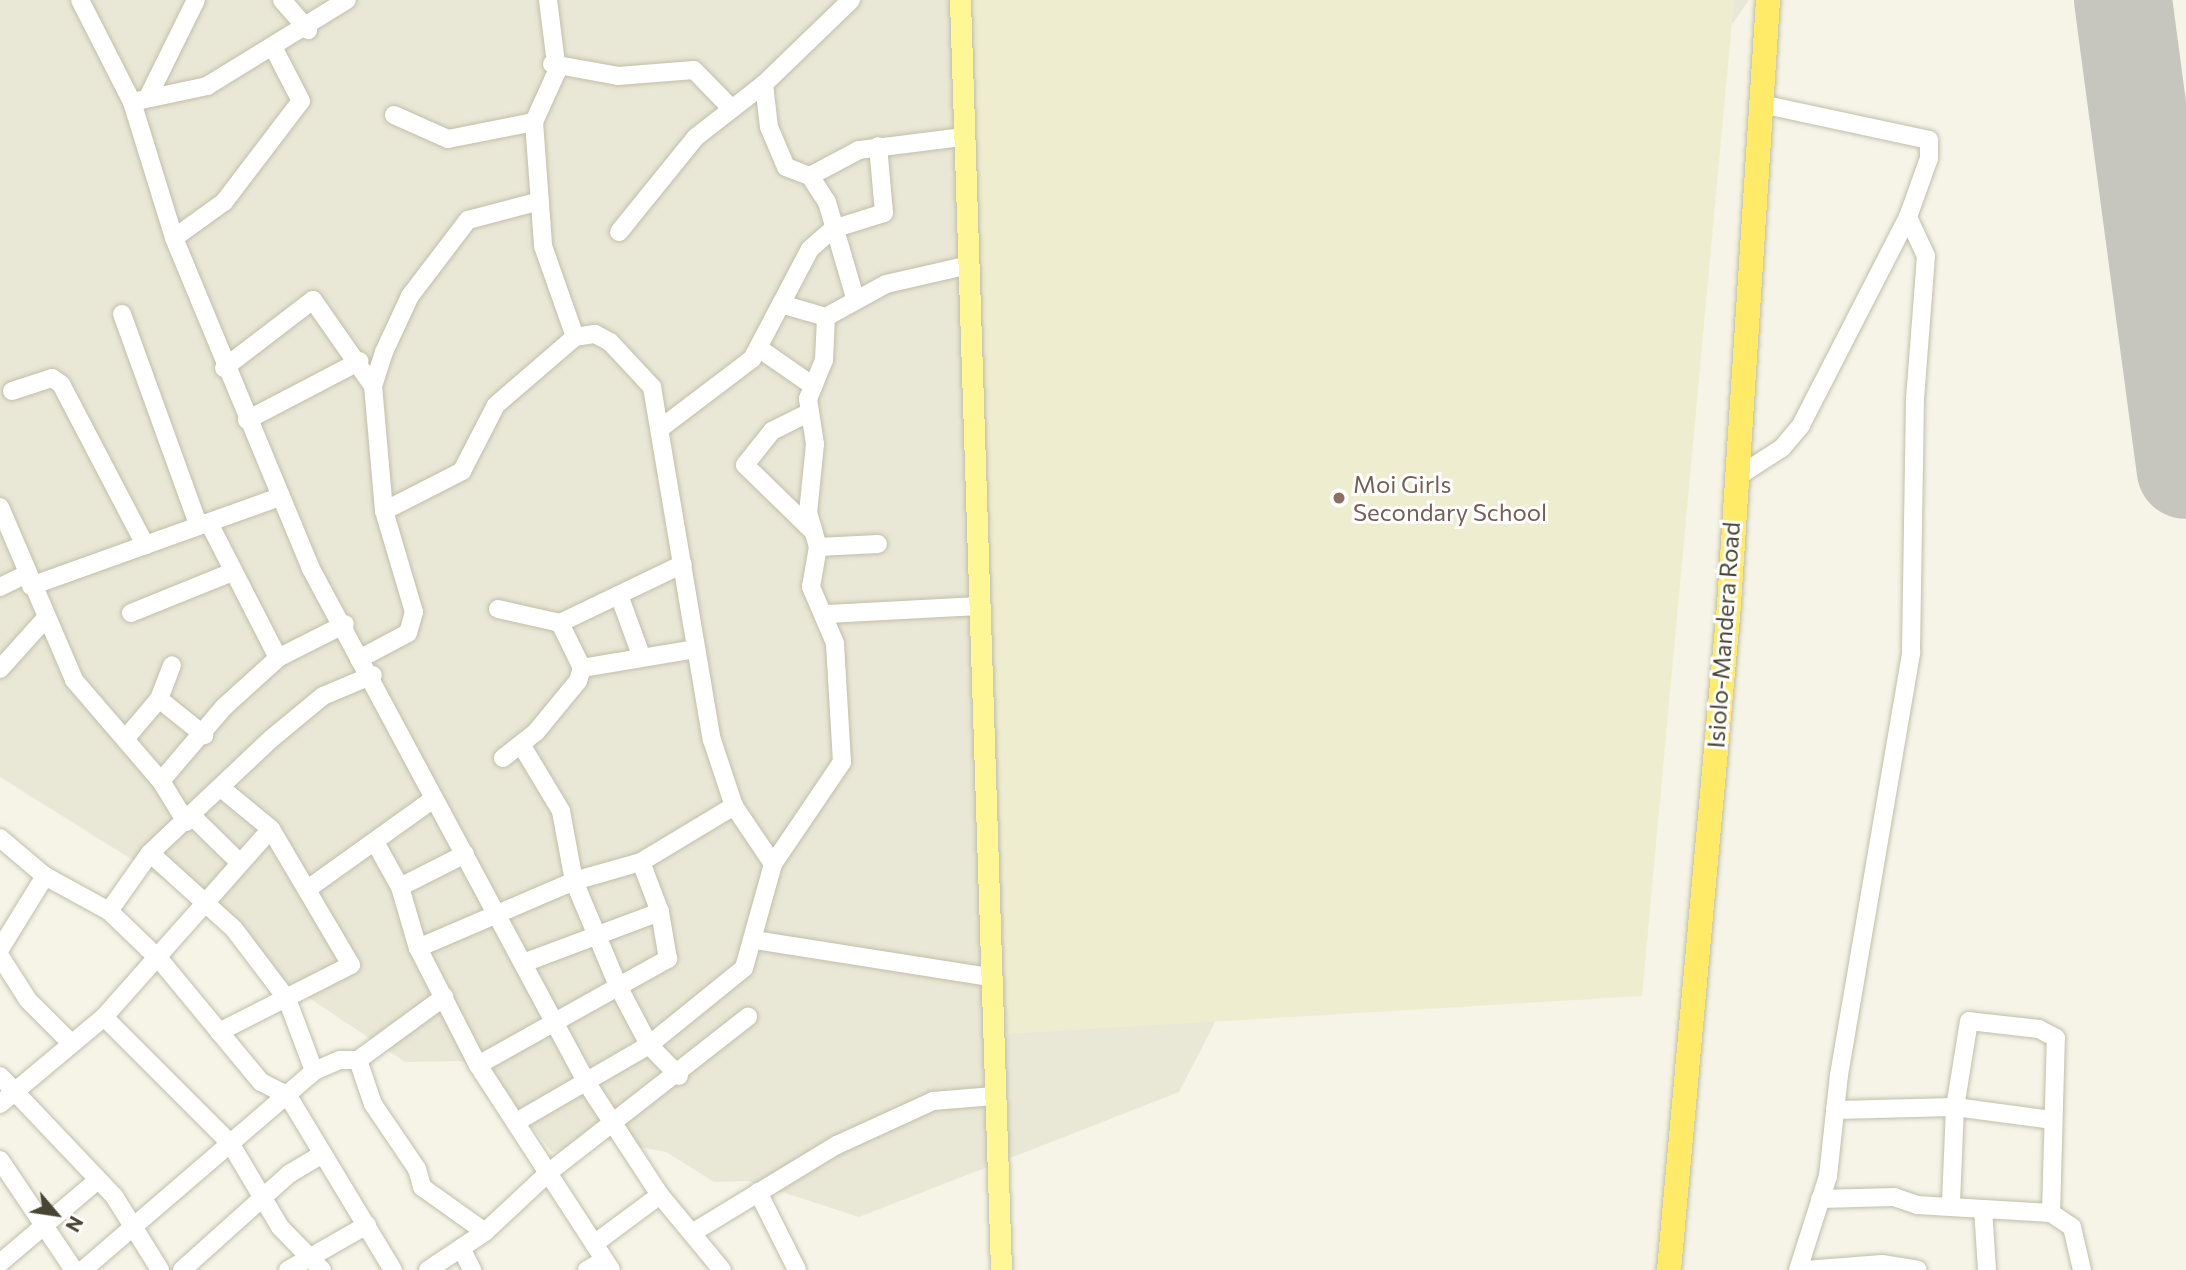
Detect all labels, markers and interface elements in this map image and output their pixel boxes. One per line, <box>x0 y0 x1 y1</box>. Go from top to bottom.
place label: Moi Girls Secondary School <box>1353 470 1547 526</box>
marker: Moi Girls Secondary School <box>1331 490 1347 506</box>
street label: Isiolo-Mandera Road <box>1701 521 1745 749</box>
north arrow <box>21 1179 91 1249</box>
text: N <box>61 1213 88 1236</box>

